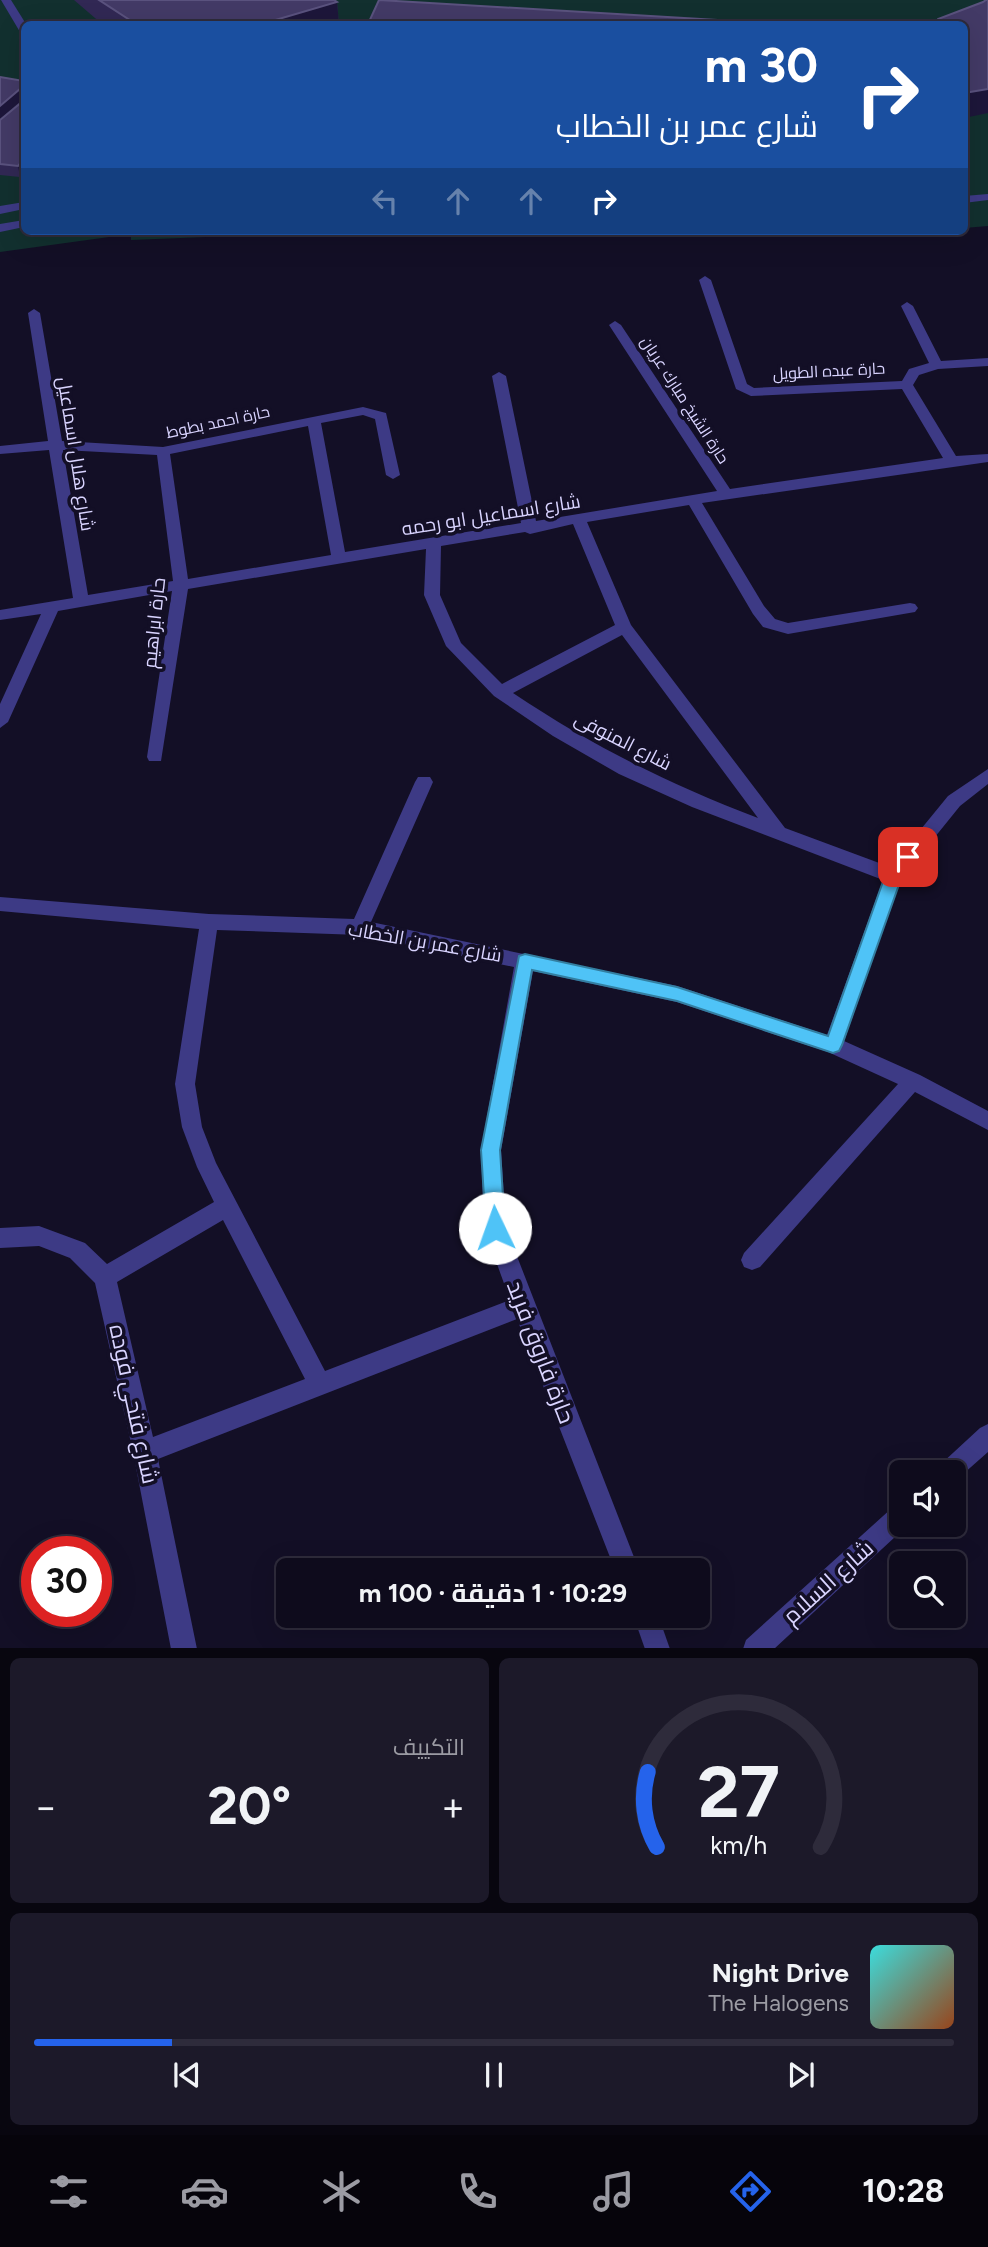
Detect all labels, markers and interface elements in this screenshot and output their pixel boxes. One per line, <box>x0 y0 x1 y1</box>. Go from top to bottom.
text: 30 m <box>705 35 818 94</box>
icon: right <box>842 49 933 140</box>
text: شارع عمر بن الخطاب <box>556 107 818 145</box>
icon: left <box>366 182 404 220</box>
icon: ahead <box>439 182 477 220</box>
icon: ahead <box>512 182 550 220</box>
icon: right <box>585 182 623 220</box>
street label: حارة الشيخ مبارك عريان <box>635 333 733 468</box>
street label: حارة عبده الطويل <box>772 359 886 384</box>
street label: شارع هلال اسماعيل <box>50 375 100 533</box>
street label: حارة احمد بطوط <box>165 402 271 442</box>
street label: شارع اسماعيل ابو رحمه <box>400 490 582 542</box>
street label: حارة ابراهيم <box>138 576 172 670</box>
street label: شارع المنوفى <box>570 707 675 777</box>
pin <box>878 827 938 887</box>
icon: arrive <box>889 838 927 876</box>
street label: شارع عمر بن الخطاب <box>346 917 504 969</box>
position arrow <box>458 1191 532 1265</box>
street label: حارة فاروق فريد <box>501 1277 581 1427</box>
street label: شارع فتحي فوده <box>99 1322 165 1487</box>
map controls <box>889 1460 966 1628</box>
button: sound <box>889 1460 966 1537</box>
street label: شارع السلام <box>777 1534 880 1631</box>
speed limit sign: 30 <box>21 1536 112 1627</box>
button: search <box>889 1551 966 1628</box>
text: 10:29 · 1 دقيقة · 100 m <box>359 1577 627 1609</box>
text: التكييف <box>393 1733 465 1761</box>
text: 27 <box>697 1748 780 1835</box>
text: 20° <box>208 1775 291 1837</box>
text: − <box>34 1784 58 1830</box>
text: + <box>441 1784 465 1830</box>
text: km/h <box>710 1829 767 1859</box>
text: Night Drive <box>712 1957 849 1989</box>
text: The Halogens <box>708 1989 849 2017</box>
icon: previous <box>168 2056 206 2094</box>
icon: pause <box>475 2056 513 2094</box>
icon: next <box>782 2056 820 2094</box>
icon: filters <box>44 2167 93 2216</box>
icon: car <box>180 2167 229 2216</box>
icon: climate <box>317 2167 366 2216</box>
icon: phone <box>453 2167 502 2216</box>
icon: music <box>589 2167 638 2216</box>
icon: directions <box>726 2167 775 2216</box>
text: 10:28 <box>862 2172 944 2210</box>

